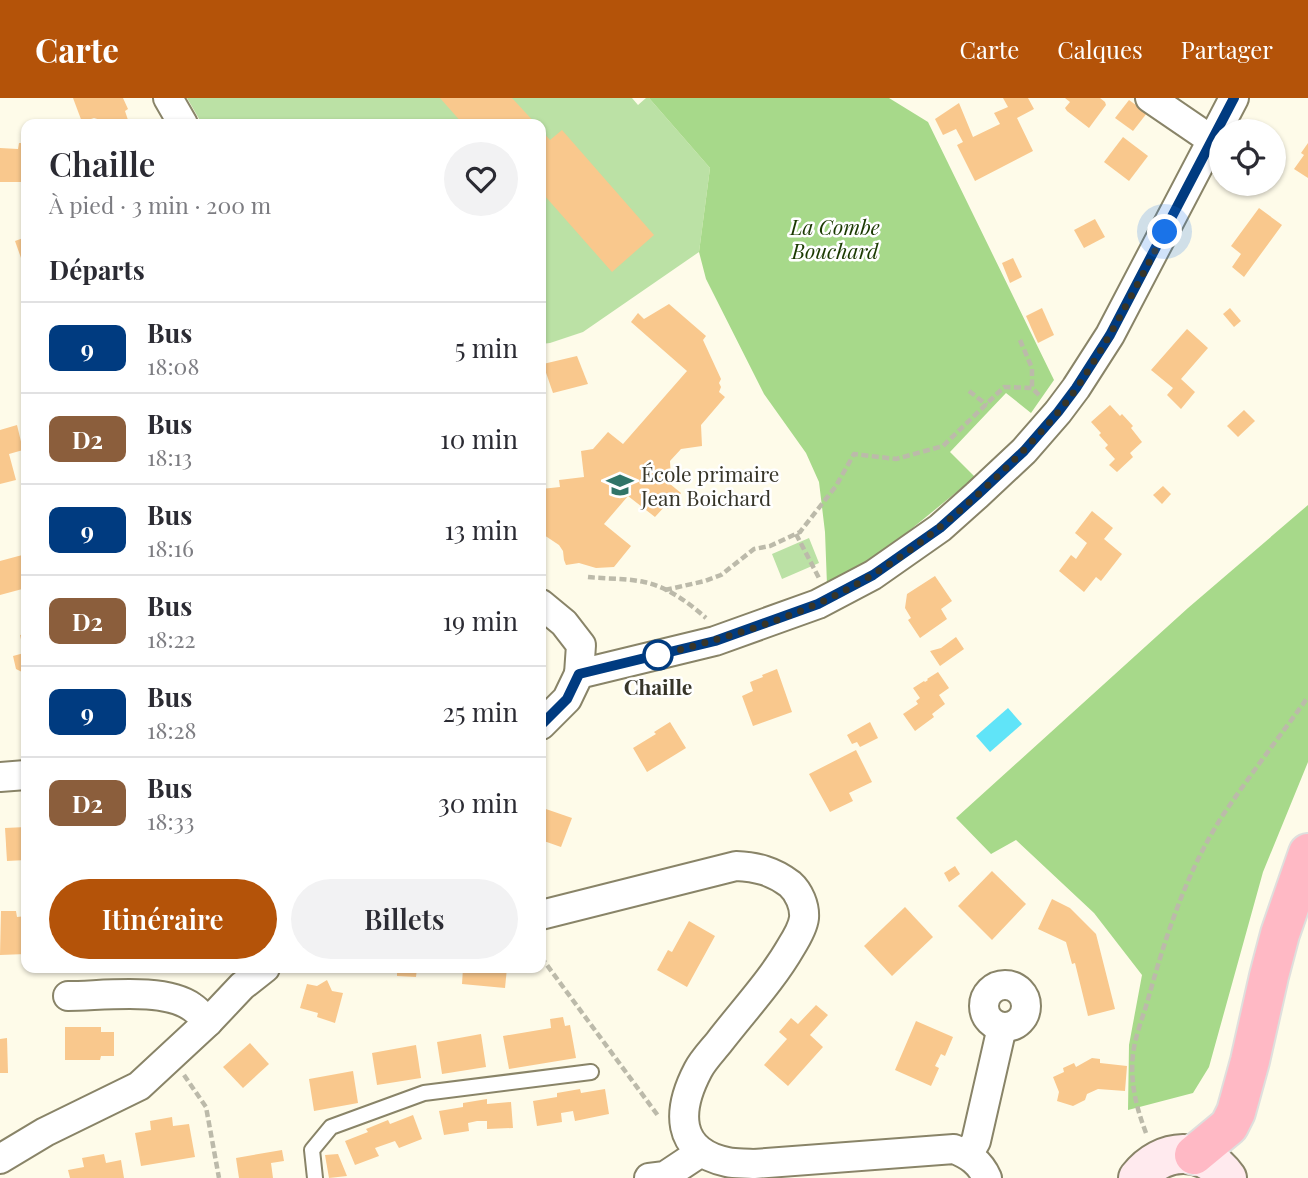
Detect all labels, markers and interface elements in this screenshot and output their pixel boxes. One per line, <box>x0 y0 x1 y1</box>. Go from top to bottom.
text: Carte <box>35 27 119 71</box>
text: Carte <box>960 33 1019 65</box>
text: Calques <box>1057 33 1143 65</box>
text: Partager <box>1181 33 1273 65</box>
map controls <box>1209 119 1286 196</box>
button: locate <box>1209 119 1286 196</box>
text: Chaille <box>49 141 155 185</box>
button: heart <box>444 142 518 216</box>
text: À pied · 3 min · 200 m <box>49 189 271 220</box>
park label: La Combe Bouchard <box>789 212 880 264</box>
your location <box>1147 214 1182 249</box>
text: Départs <box>49 252 145 287</box>
text: Bus <box>147 315 192 350</box>
text: 5 min <box>455 330 518 365</box>
text: 9 <box>81 332 94 364</box>
text: 18:08 <box>147 350 199 381</box>
text: Bus <box>147 406 192 441</box>
text: 10 min <box>440 421 518 456</box>
text: D2 <box>72 423 103 455</box>
text: 18:13 <box>147 441 192 472</box>
place label: École primaire Jean Boichard <box>640 459 779 511</box>
school or university icon: École primaire Jean Boichard <box>605 470 635 500</box>
text: Bus <box>147 497 192 532</box>
text: 13 min <box>444 512 518 547</box>
text: 9 <box>81 514 94 546</box>
text: 18:16 <box>147 532 194 563</box>
text: Bus <box>147 588 192 623</box>
text: 19 min <box>442 603 518 638</box>
text: D2 <box>72 605 103 637</box>
text: 18:22 <box>147 623 196 654</box>
marker: Chaille <box>643 640 673 670</box>
place label: Chaille <box>624 672 692 700</box>
text: Bus <box>147 679 192 714</box>
text: 25 min <box>442 694 518 729</box>
text: 9 <box>81 696 94 728</box>
text: 18:28 <box>147 714 197 745</box>
text: Bus <box>147 770 192 805</box>
text: 30 min <box>438 785 518 820</box>
text: D2 <box>72 787 103 819</box>
text: 18:33 <box>147 805 194 836</box>
button: Itinéraire <box>49 879 277 959</box>
button: Billets <box>291 879 518 959</box>

